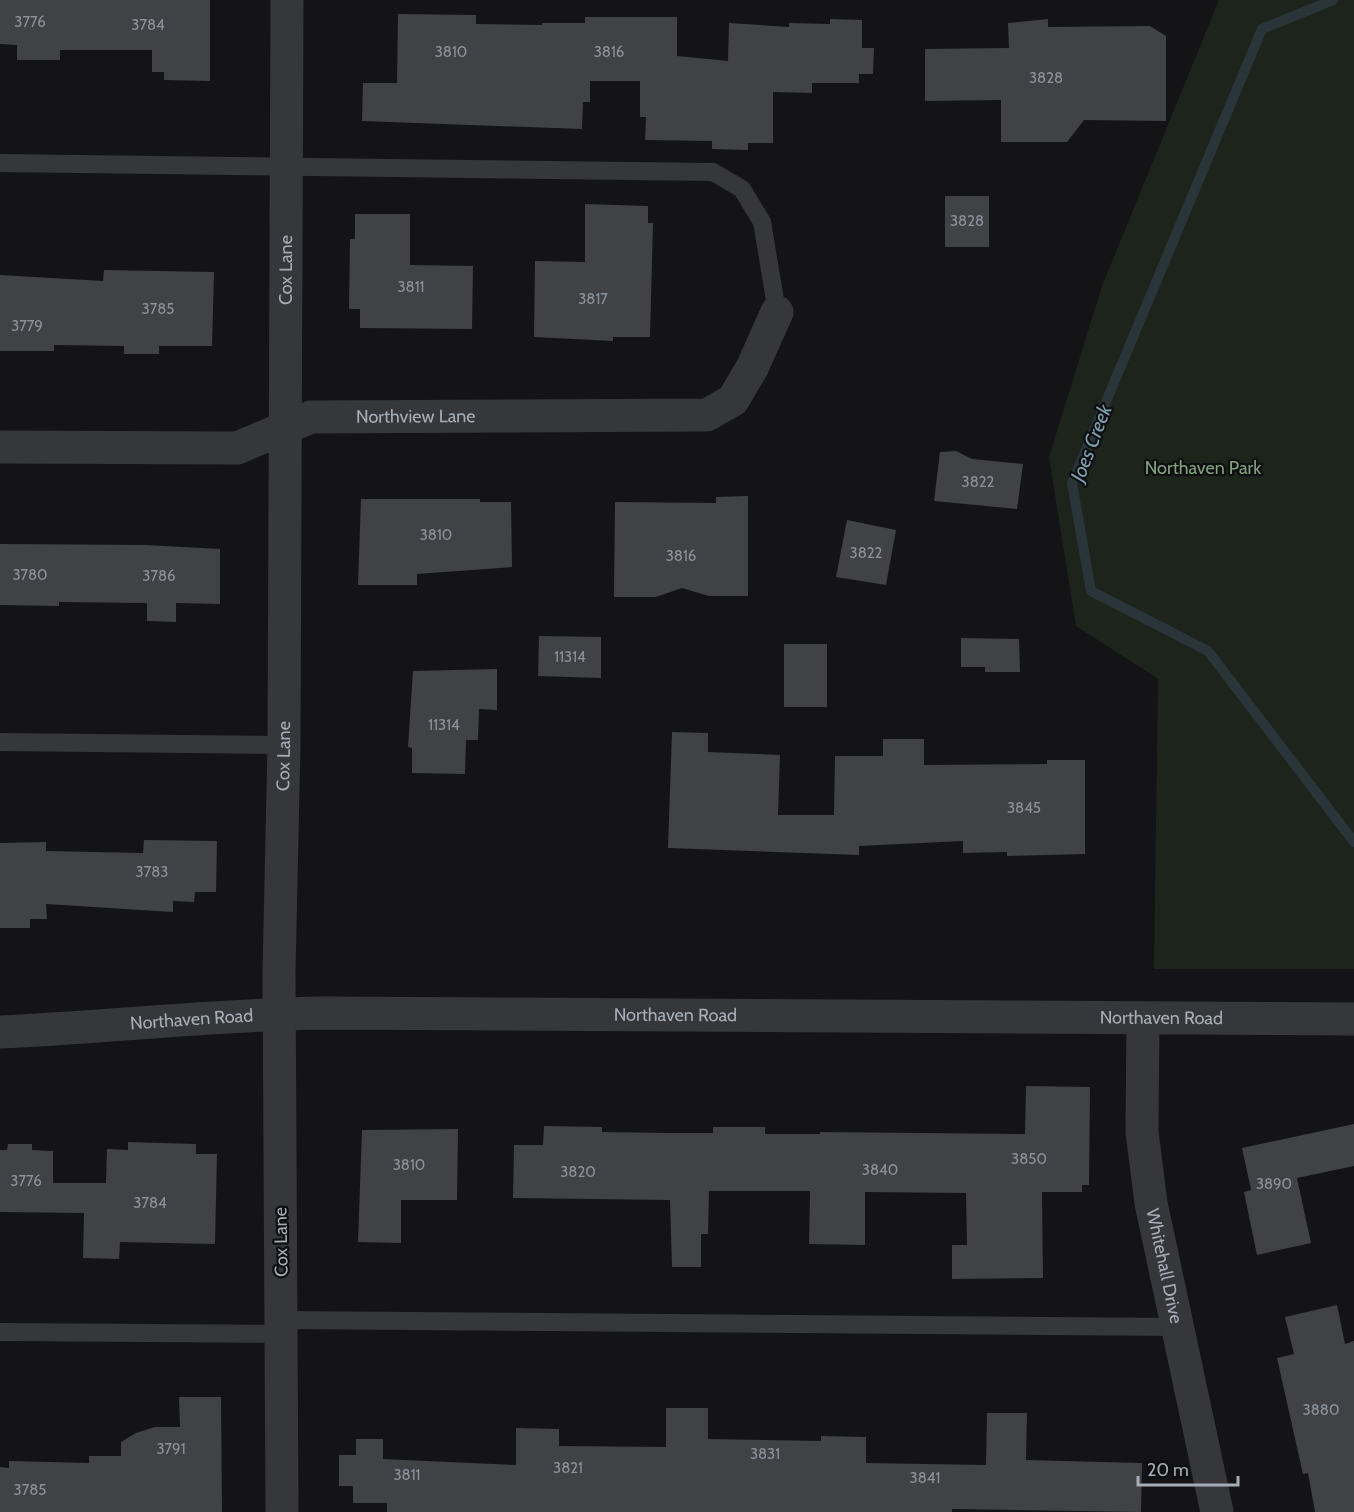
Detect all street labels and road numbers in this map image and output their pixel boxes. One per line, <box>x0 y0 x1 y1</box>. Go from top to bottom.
street label: Cox Lane <box>275 235 297 305</box>
street label: Northview Lane <box>356 405 476 428</box>
street label: Cox Lane <box>272 721 295 791</box>
street label: Northaven Road <box>129 1004 254 1035</box>
street label: Northaven Road <box>614 1004 737 1026</box>
street label: Northaven Road <box>1100 1007 1223 1029</box>
street label: Whitehall Drive <box>1141 1206 1187 1326</box>
street label: Cox Lane <box>269 1207 293 1277</box>

